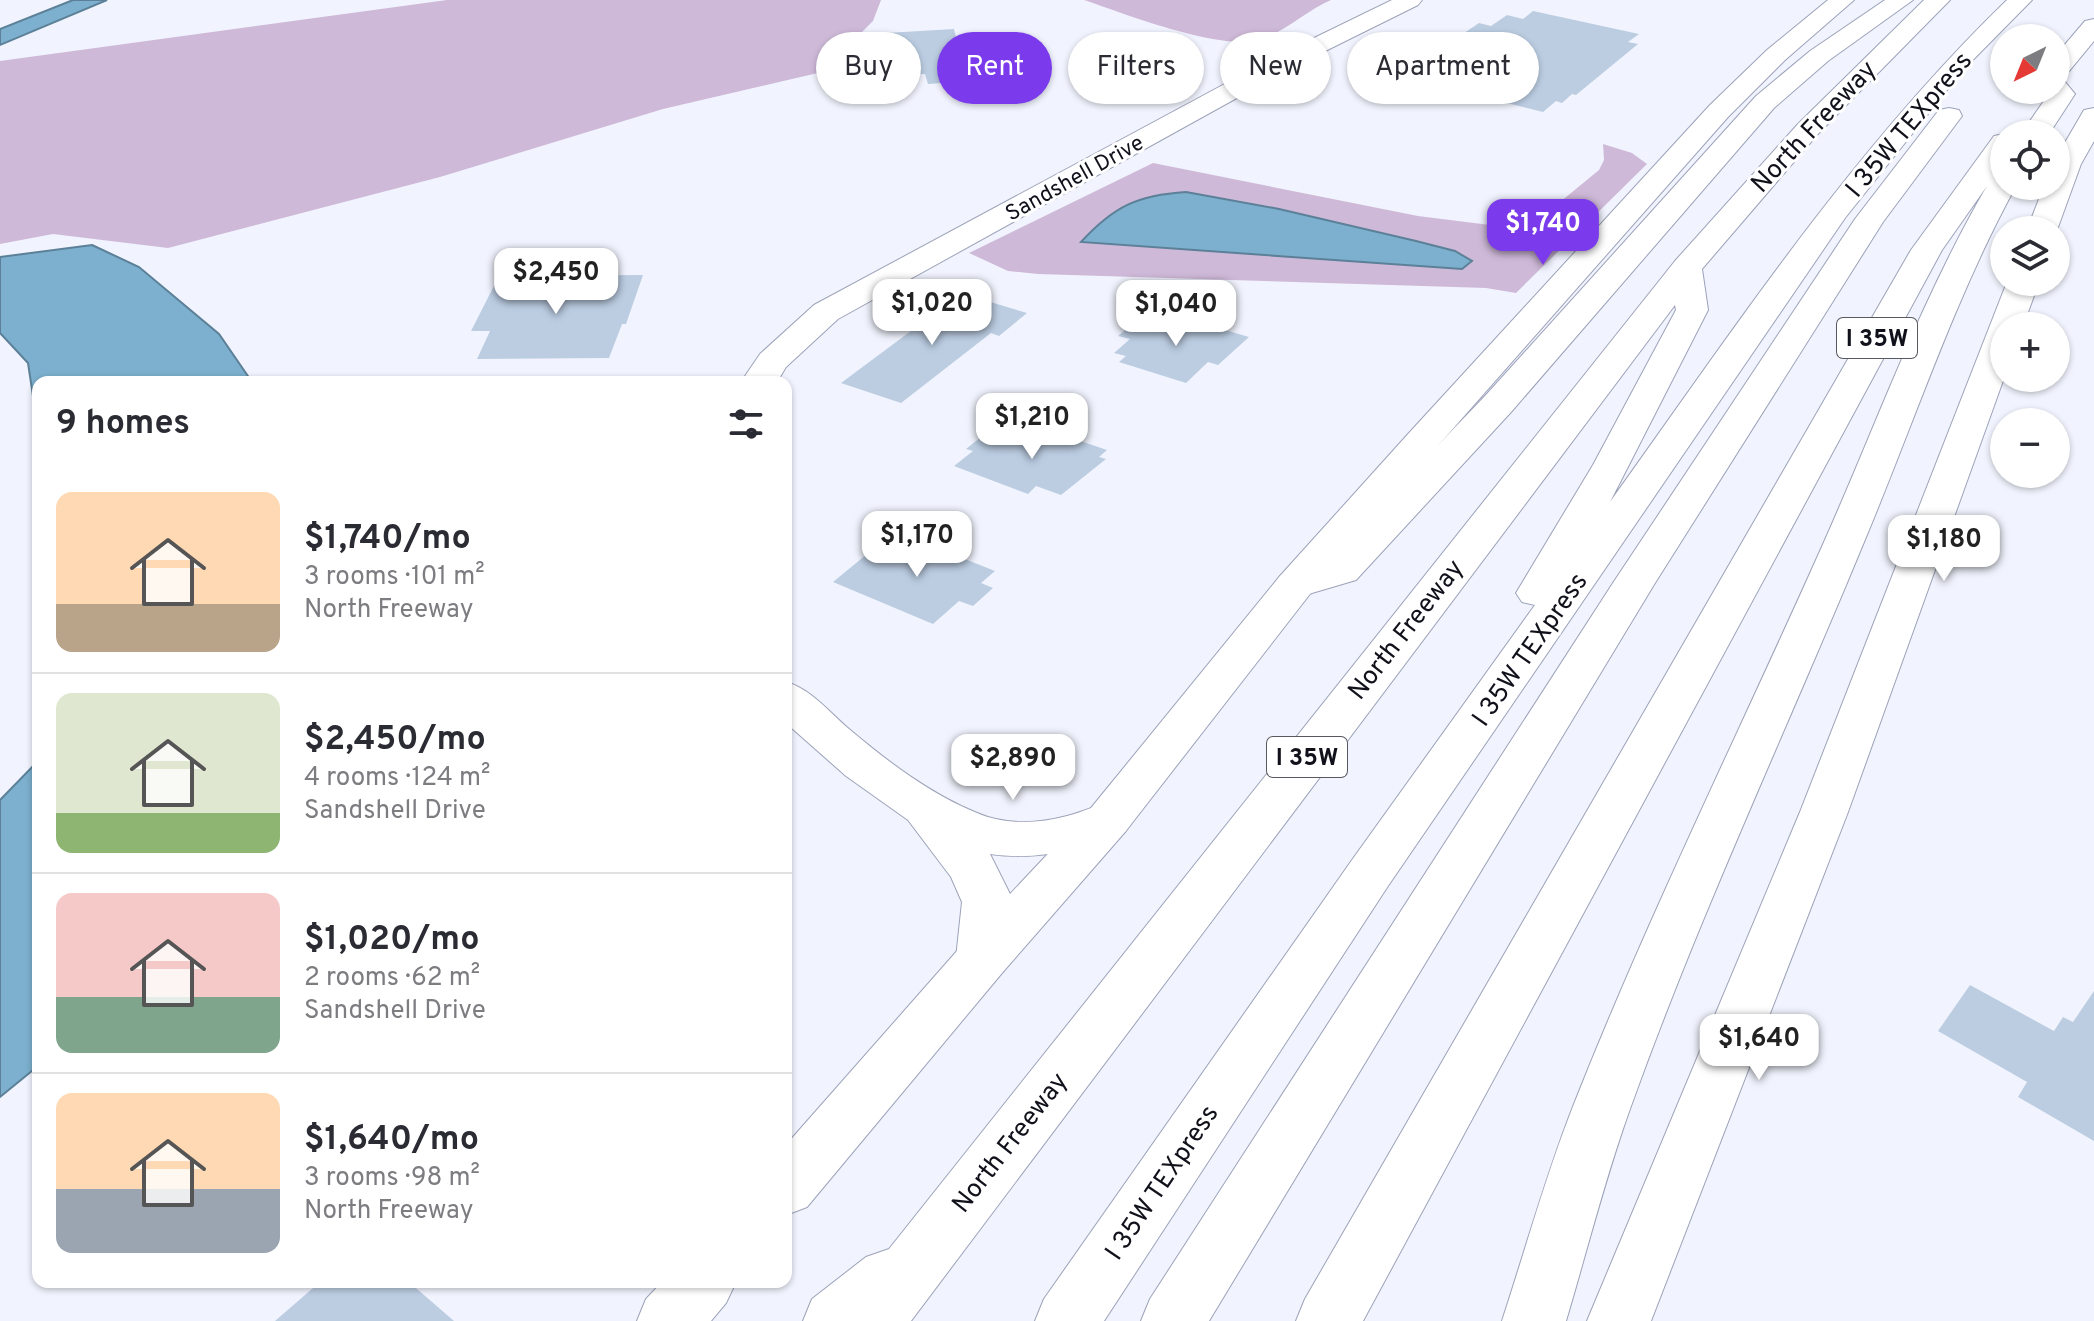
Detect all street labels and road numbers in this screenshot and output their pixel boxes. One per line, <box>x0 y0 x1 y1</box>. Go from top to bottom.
street label: I 35W TEXpress <box>1839 46 1981 205</box>
street label: North Freeway <box>1745 54 1885 201</box>
street label: Sandshell Drive <box>1001 130 1149 228</box>
road number: I 35W <box>1837 318 1917 358</box>
street label: North Freeway <box>1342 554 1472 707</box>
street label: I 35W TEXpress <box>1466 567 1596 734</box>
road number: I 35W <box>1267 737 1347 777</box>
street label: North Freeway <box>946 1067 1076 1220</box>
street label: I 35W TEXpress <box>1099 1099 1227 1267</box>

